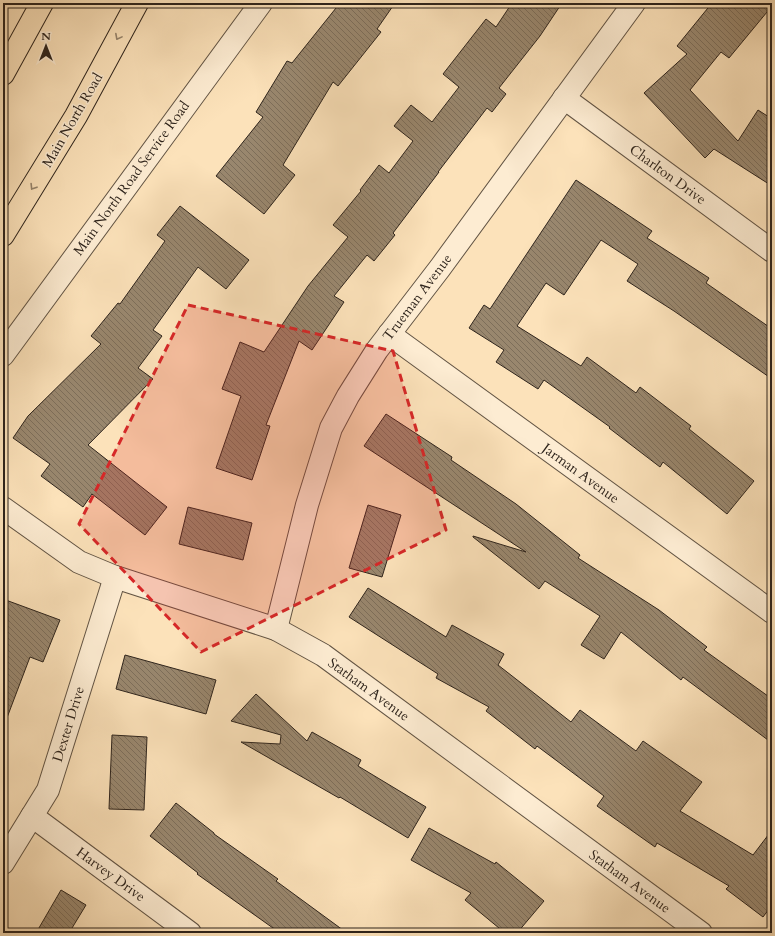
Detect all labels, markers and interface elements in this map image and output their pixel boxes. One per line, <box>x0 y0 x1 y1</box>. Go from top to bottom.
north arrow <box>26 26 66 66</box>
text: N <box>41 29 51 44</box>
one-way arrow <box>116 33 123 41</box>
street label: Main North Road <box>38 69 107 171</box>
street label: Main North Road Service Road <box>69 97 194 259</box>
street label: Charlton Drive <box>625 140 710 209</box>
one-way arrow <box>30 183 38 190</box>
street label: Trueman Avenue <box>378 250 456 345</box>
street label: Jarman Avenue <box>537 438 623 508</box>
street label: Statham Avenue <box>324 653 413 725</box>
street label: Dexter Drive <box>48 684 89 764</box>
street label: Harvey Drive <box>72 843 149 906</box>
street label: Statham Avenue <box>585 845 674 917</box>

